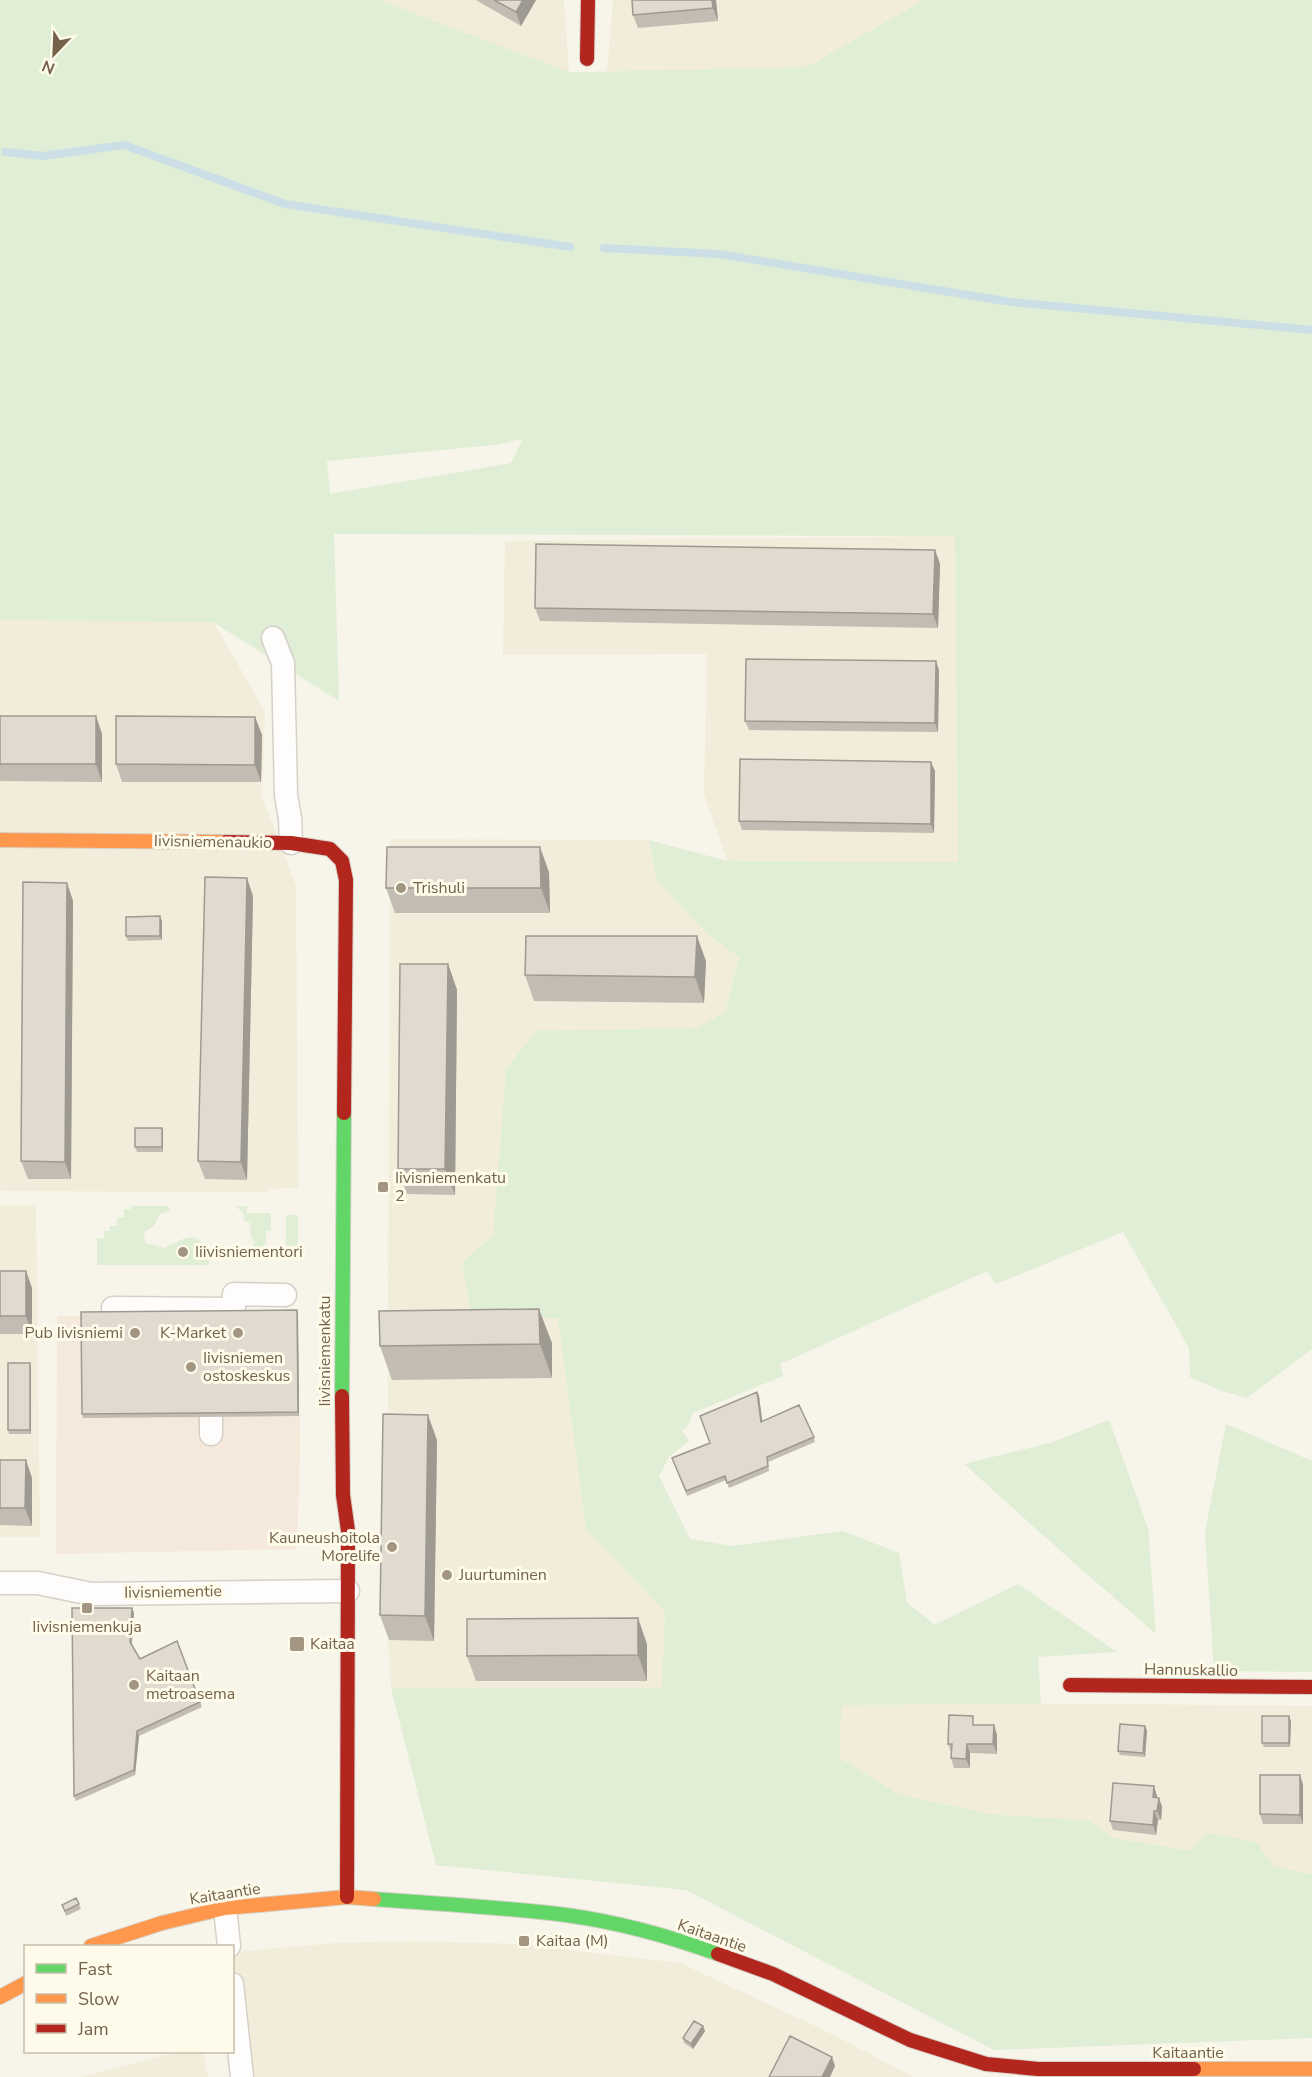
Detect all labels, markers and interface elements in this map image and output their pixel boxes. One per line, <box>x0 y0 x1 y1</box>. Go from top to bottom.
north arrow <box>24 24 84 84</box>
text: N <box>39 54 58 79</box>
street label: Iivisniemenaukio <box>154 830 272 854</box>
place label: Trishuli <box>413 877 465 899</box>
marker: Trishuli <box>394 881 408 895</box>
place label: Iivisniemenkatu 2 <box>395 1167 506 1207</box>
marker: Iivisniemenkatu 2 <box>376 1180 390 1194</box>
place label: Iiivisniementori <box>195 1241 303 1263</box>
marker: Iiivisniementori <box>176 1245 190 1259</box>
street label: Iivisniemenkatu <box>314 1295 336 1407</box>
place label: Pub Iivisniemi <box>24 1322 123 1344</box>
place label: K-Market <box>160 1322 226 1344</box>
marker: Pub Iivisniemi <box>128 1326 142 1340</box>
marker: K-Market <box>231 1326 245 1340</box>
place label: Iivisniemen ostoskeskus <box>203 1347 290 1387</box>
marker: Iivisniemen ostoskeskus <box>184 1360 198 1374</box>
place label: Kauneushoitola Morelife <box>269 1527 380 1567</box>
marker: Kauneushoitola Morelife <box>385 1540 399 1554</box>
place label: Juurtuminen <box>458 1564 547 1586</box>
marker: Juurtuminen <box>440 1568 454 1582</box>
street label: Iivisniementie <box>124 1580 222 1604</box>
marker: Iivisniemenkuja <box>80 1601 94 1615</box>
place label: Iivisniemenkuja <box>32 1616 142 1638</box>
place label: Kaitaa <box>310 1633 355 1655</box>
marker: Kaitaa <box>288 1635 306 1653</box>
street label: Hannuskallio <box>1144 1658 1238 1682</box>
place label: Kaitaan metroasema <box>146 1665 235 1705</box>
marker: Kaitaan metroasema <box>127 1678 141 1692</box>
street label: Kaitaantie <box>188 1878 262 1910</box>
street label: Kaitaantie <box>675 1914 749 1958</box>
place label: Kaitaa (M) <box>536 1930 609 1952</box>
marker: Kaitaa (M) <box>517 1934 531 1948</box>
legend <box>24 1945 234 2053</box>
text: Fast <box>78 1957 113 1981</box>
text: Slow <box>78 1987 119 2011</box>
text: Jam <box>77 2017 109 2041</box>
street label: Kaitaantie <box>1152 2042 1224 2064</box>

